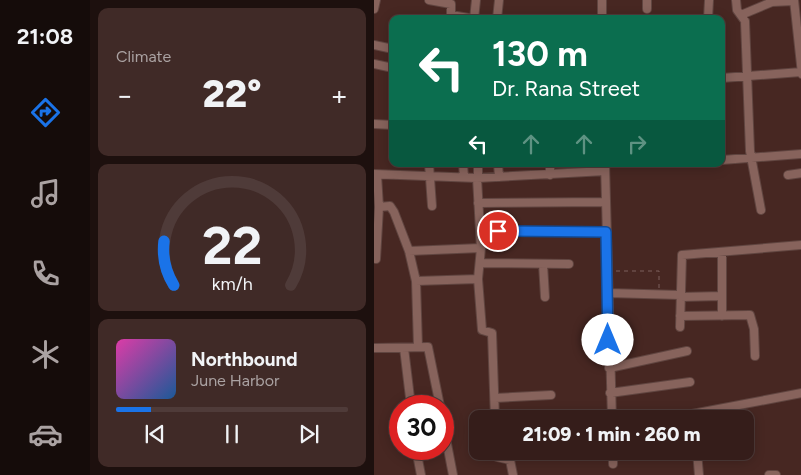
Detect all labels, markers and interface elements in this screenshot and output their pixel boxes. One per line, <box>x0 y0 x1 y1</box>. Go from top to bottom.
text: 21:08 <box>17 23 73 50</box>
text: 130 m <box>492 33 588 75</box>
icon: left <box>409 35 474 100</box>
text: Climate <box>116 47 171 66</box>
text: 22° <box>202 71 262 117</box>
text: Dr. Rana Street <box>492 75 640 102</box>
text: − <box>116 78 133 112</box>
text: + <box>331 78 348 112</box>
icon: directions <box>28 95 63 130</box>
icon: left <box>464 130 492 158</box>
icon: ahead <box>517 130 545 158</box>
icon: ahead <box>570 130 598 158</box>
icon: right <box>623 130 651 158</box>
icon: music <box>28 176 63 211</box>
pin <box>477 210 519 252</box>
text: 22 <box>202 215 262 277</box>
icon: arrive <box>484 217 512 245</box>
icon: phone <box>28 256 63 291</box>
text: km/h <box>212 273 252 294</box>
position arrow <box>581 313 633 365</box>
icon: climate <box>28 337 63 372</box>
text: Northbound <box>191 348 298 371</box>
text: June Harbor <box>191 371 279 390</box>
speed limit sign: 30 <box>389 395 454 460</box>
icon: car <box>28 417 63 452</box>
icon: previous <box>141 420 169 448</box>
icon: pause <box>218 420 246 448</box>
icon: next <box>295 420 323 448</box>
text: 21:09 · 1 min · 260 m <box>522 423 701 446</box>

